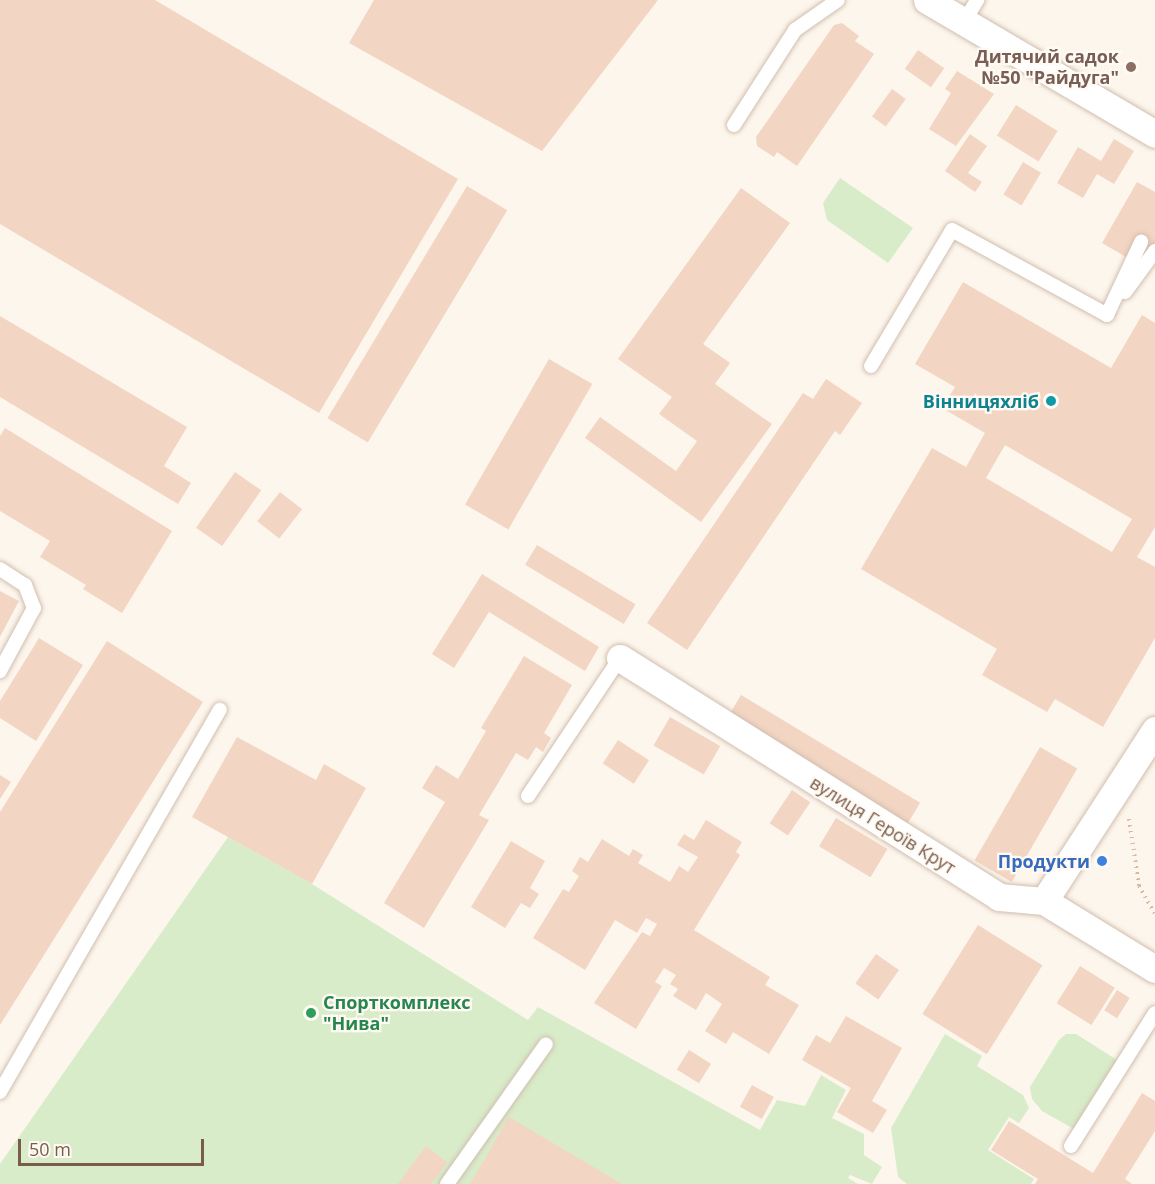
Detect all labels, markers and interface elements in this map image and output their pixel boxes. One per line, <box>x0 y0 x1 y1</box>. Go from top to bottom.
place label: Дитячий садок №50 "Райдуга" <box>975 46 1119 88</box>
marker: Дитячий садок №50 "Райдуга" <box>1124 60 1138 74</box>
place label: Вінницяхліб <box>923 390 1039 412</box>
marker: Вінницяхліб <box>1044 394 1058 408</box>
street label: вулиця Героїв Крут <box>806 771 960 879</box>
place label: Продукти <box>998 850 1090 872</box>
marker: Продукти <box>1095 854 1109 868</box>
place label: Спорткомплекс "Нива" <box>323 992 471 1034</box>
marker: Спорткомплекс "Нива" <box>304 1006 318 1020</box>
scale bar <box>21 1127 207 1165</box>
text: 50 m <box>29 1137 71 1161</box>

